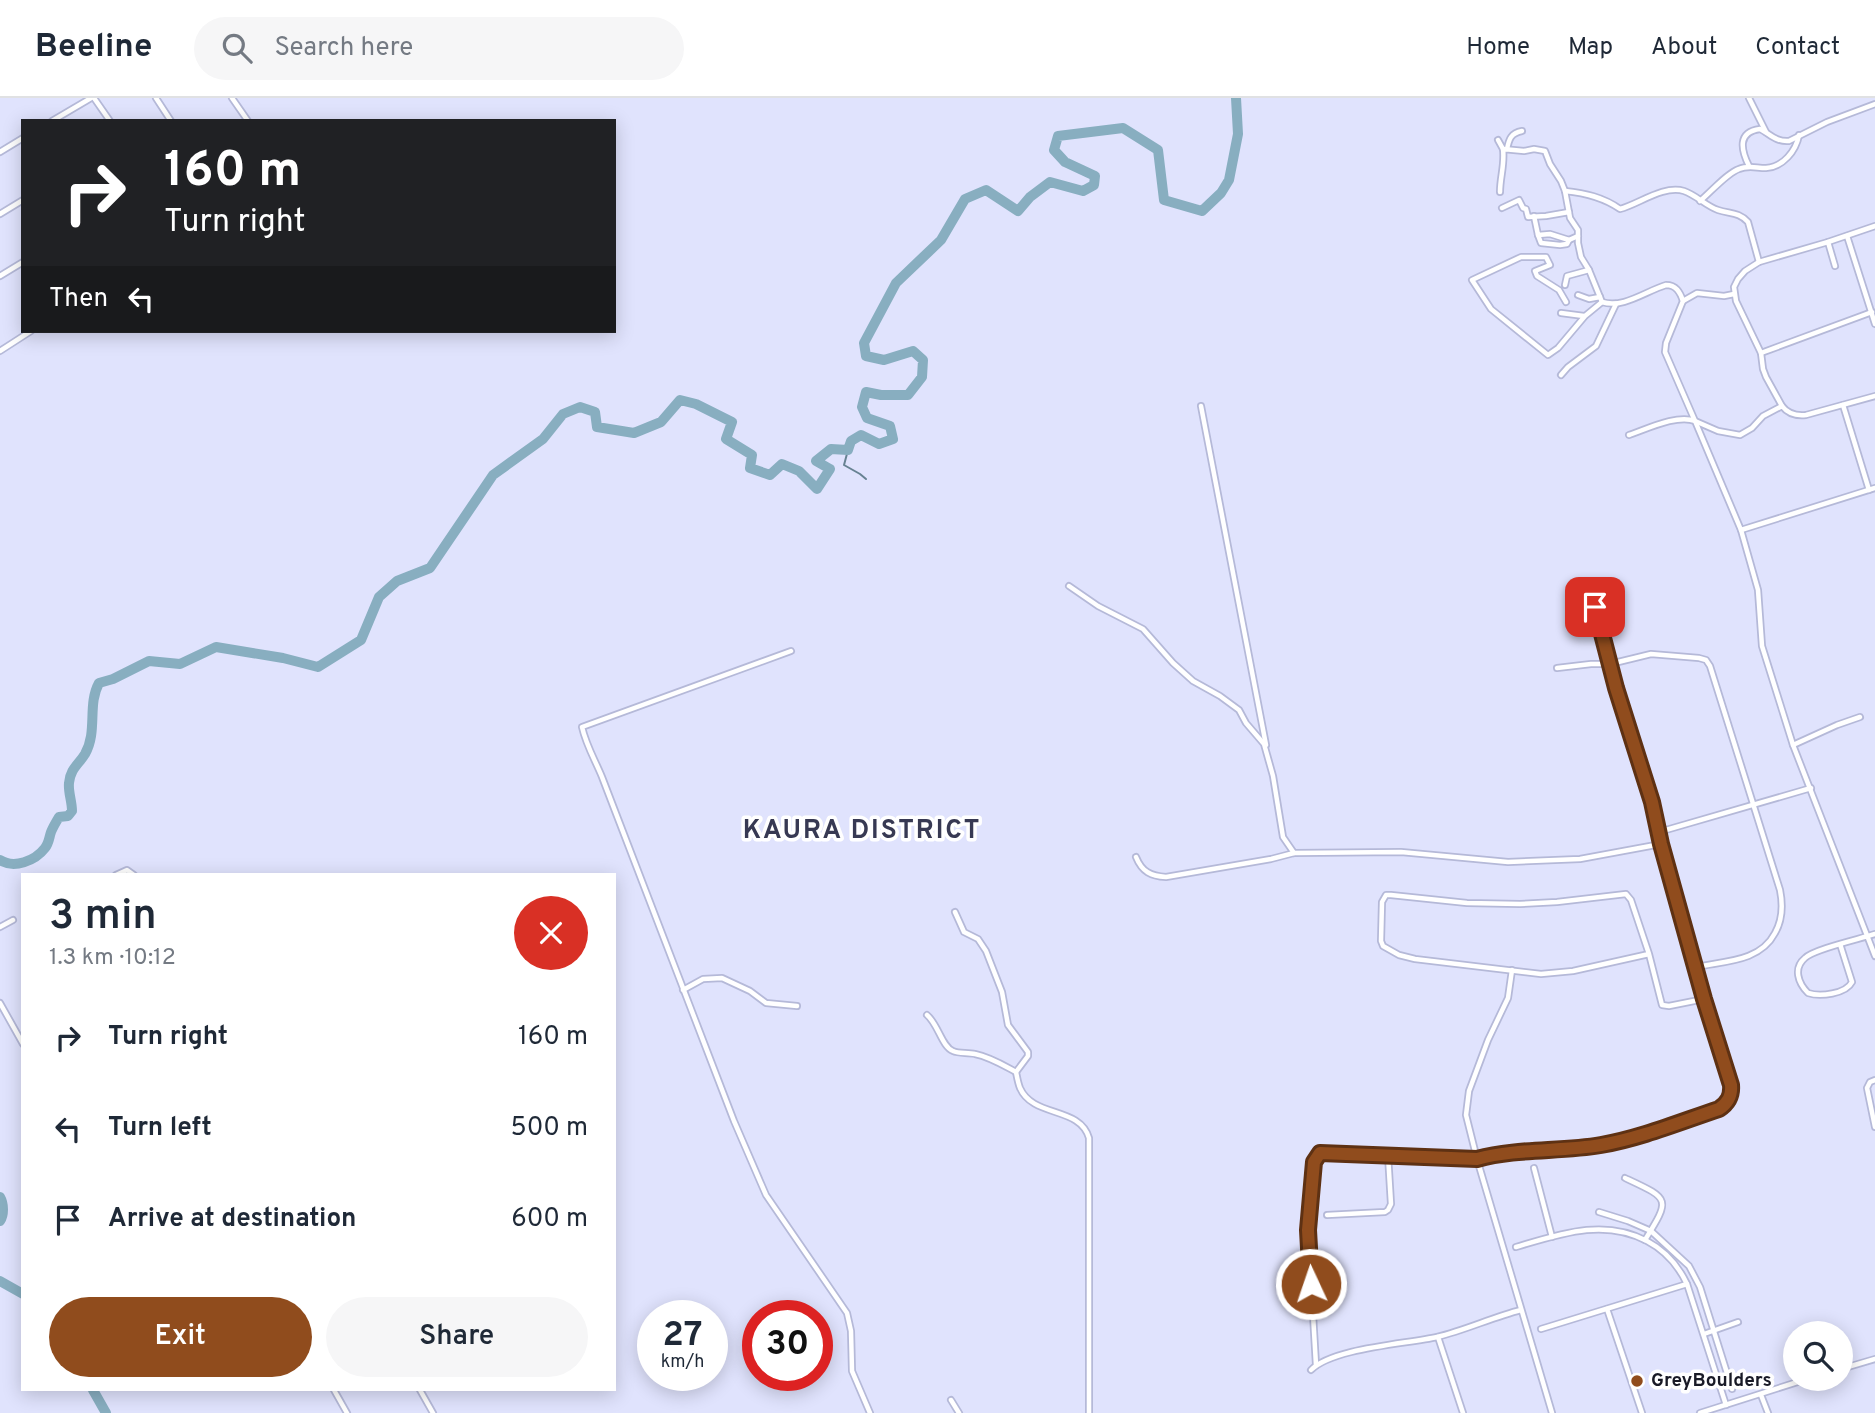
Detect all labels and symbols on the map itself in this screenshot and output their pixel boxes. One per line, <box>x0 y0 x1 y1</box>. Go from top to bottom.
pin <box>1565 577 1625 637</box>
district label: KAURA DISTRICT <box>743 815 981 848</box>
position arrow <box>1274 1247 1348 1321</box>
speed limit sign: 30 <box>742 1300 833 1391</box>
place label: GreyBoulders <box>1651 1369 1772 1393</box>
marker: GreyBoulders <box>1629 1373 1645 1389</box>

